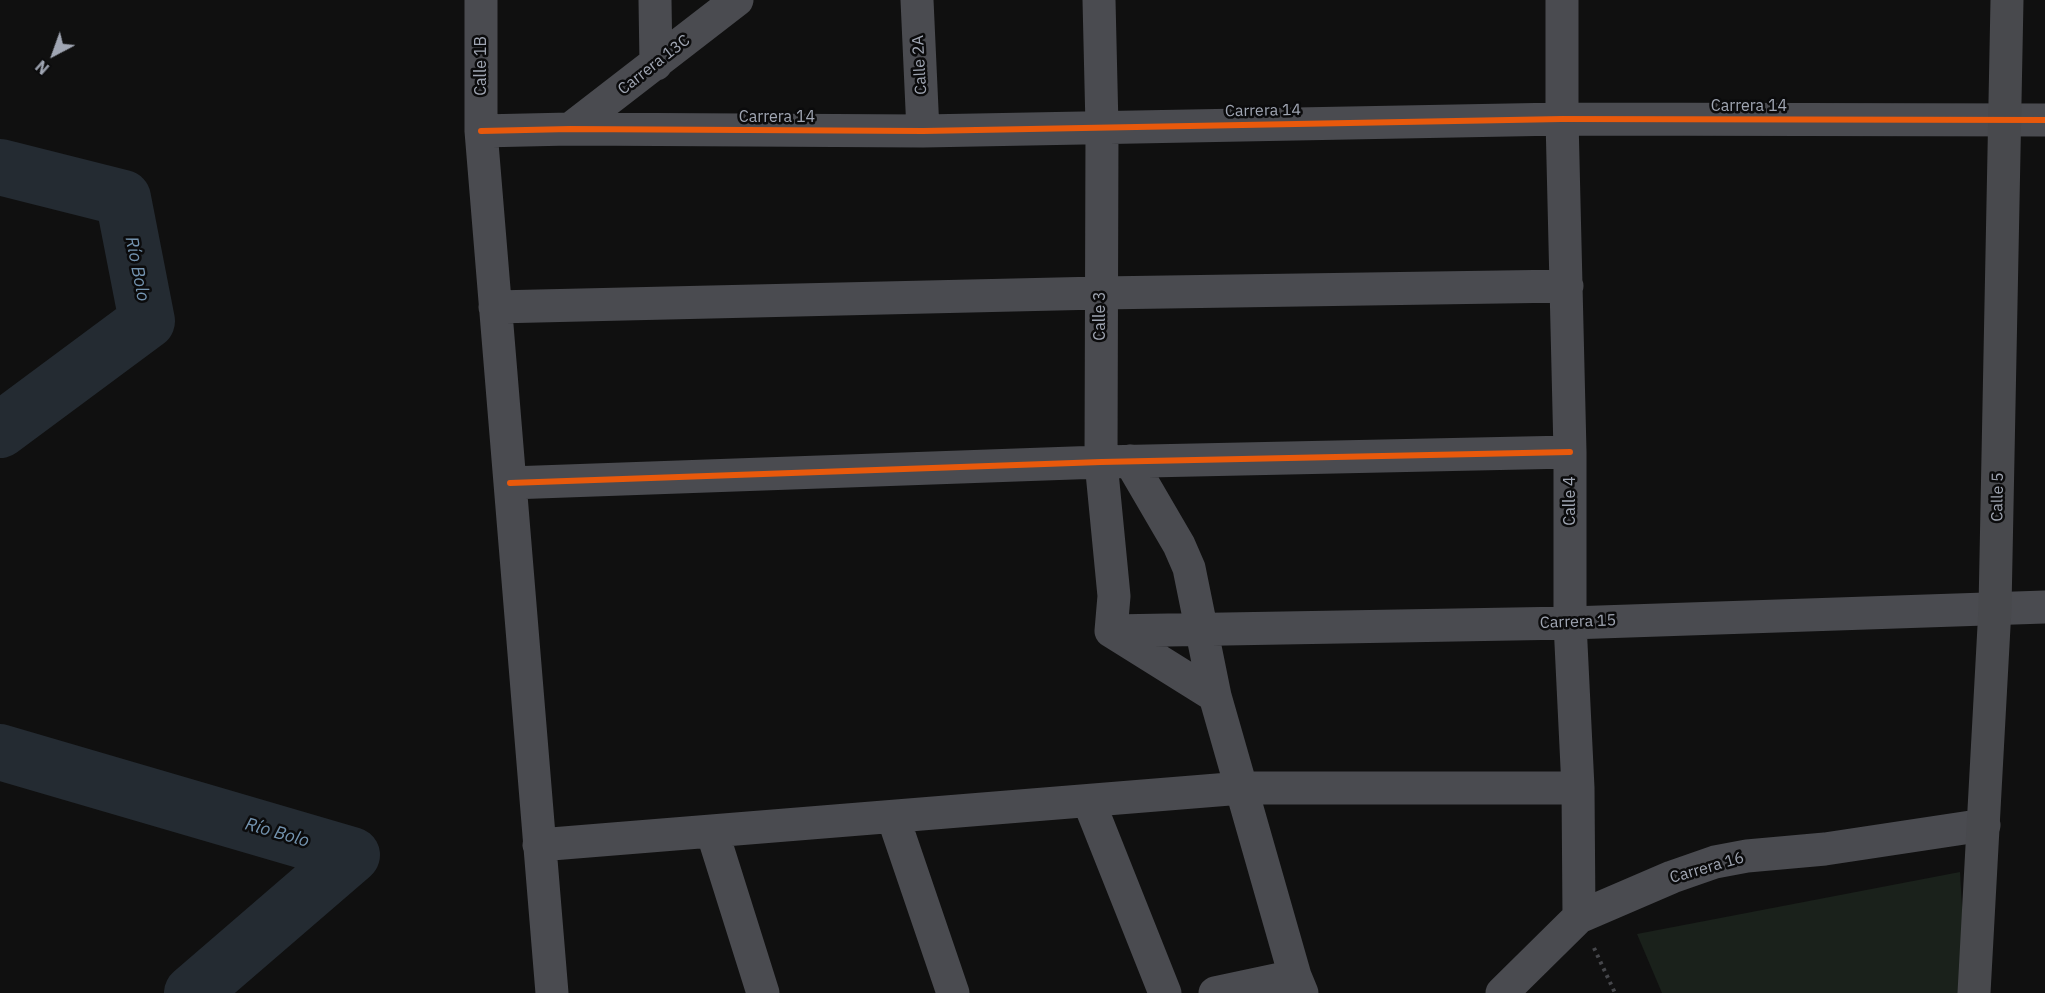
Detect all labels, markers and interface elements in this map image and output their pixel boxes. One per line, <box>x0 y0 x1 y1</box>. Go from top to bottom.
north arrow <box>24 24 84 84</box>
street label: Carrera 13C <box>614 31 694 99</box>
street label: Calle 2A <box>909 35 931 95</box>
street label: Calle 1B <box>471 36 491 96</box>
text: N <box>31 56 53 79</box>
street label: Carrera 14 <box>1711 96 1787 116</box>
street label: Carrera 14 <box>1225 101 1301 121</box>
street label: Carrera 14 <box>739 107 815 127</box>
water label: Río Bolo <box>120 235 154 303</box>
street label: Calle 3 <box>1090 291 1110 341</box>
street label: Calle 5 <box>1988 472 2008 522</box>
street label: Calle 4 <box>1560 476 1580 526</box>
street label: Carrera 15 <box>1540 611 1616 633</box>
water label: Río Bolo <box>242 814 312 852</box>
street label: Carrera 16 <box>1668 848 1746 888</box>

